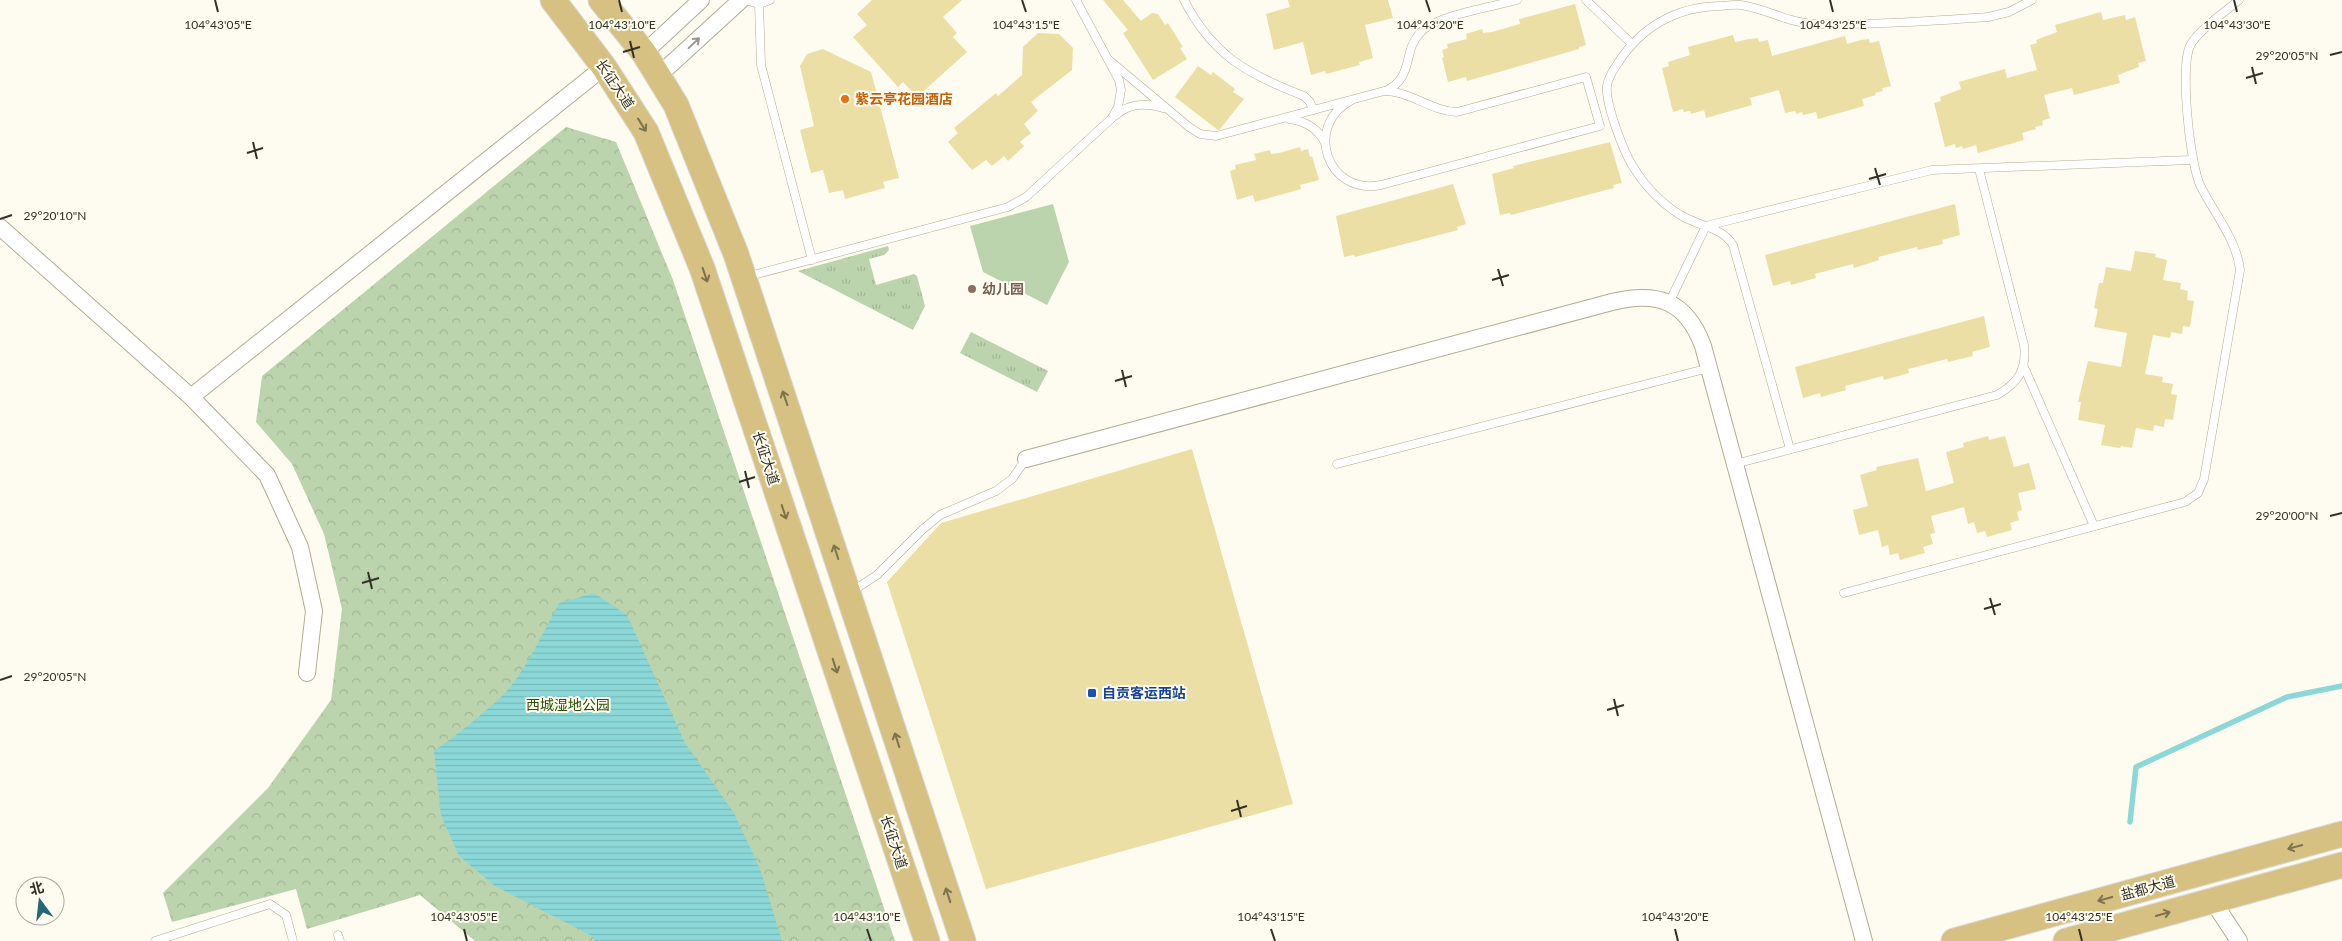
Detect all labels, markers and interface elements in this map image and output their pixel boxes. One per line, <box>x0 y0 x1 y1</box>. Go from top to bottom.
text: 104°43'05"E <box>184 17 252 32</box>
text: 104°43'10"E <box>588 17 656 32</box>
text: 104°43'15"E <box>992 17 1060 32</box>
text: 104°43'20"E <box>1396 17 1464 32</box>
text: 104°43'25"E <box>1799 17 1867 32</box>
text: 104°43'30"E <box>2203 17 2271 32</box>
one-way arrow <box>687 37 700 49</box>
text: 29°20'05"N <box>2256 48 2318 63</box>
street label: 长征大道 <box>593 56 638 112</box>
place label: 紫云亭花园酒店 <box>855 90 953 107</box>
marker: 紫云亭花园酒店 <box>839 93 851 105</box>
one-way arrow <box>637 118 647 132</box>
text: 29°20'10"N <box>24 208 86 223</box>
one-way arrow <box>701 267 710 282</box>
place label: 幼儿园 <box>982 280 1024 297</box>
marker: 幼儿园 <box>966 283 978 295</box>
one-way arrow <box>779 391 789 407</box>
street label: 长征大道 <box>750 429 783 487</box>
one-way arrow <box>780 504 789 520</box>
text: 29°20'00"N <box>2256 508 2318 523</box>
one-way arrow <box>831 545 840 561</box>
one-way arrow <box>831 658 841 674</box>
text: 29°20'05"N <box>24 669 86 684</box>
place label: 自贡客运西站 <box>1102 684 1186 701</box>
marker: 自贡客运西站 <box>1086 687 1098 699</box>
park label: 西城湿地公园 <box>526 696 610 713</box>
one-way arrow <box>892 732 902 748</box>
street label: 长征大道 <box>878 813 911 871</box>
one-way arrow <box>2287 843 2303 852</box>
street label: 盐都大道 <box>2119 872 2177 903</box>
north arrow <box>15 876 65 926</box>
text: 北 <box>28 878 45 898</box>
one-way arrow <box>943 887 952 903</box>
one-way arrow <box>2097 895 2113 905</box>
one-way arrow <box>2155 908 2171 918</box>
text: 104°43'05"E <box>430 909 498 924</box>
text: 104°43'10"E <box>833 909 901 924</box>
text: 104°43'15"E <box>1237 909 1305 924</box>
text: 104°43'20"E <box>1641 909 1709 924</box>
text: 104°43'25"E <box>2045 909 2113 924</box>

